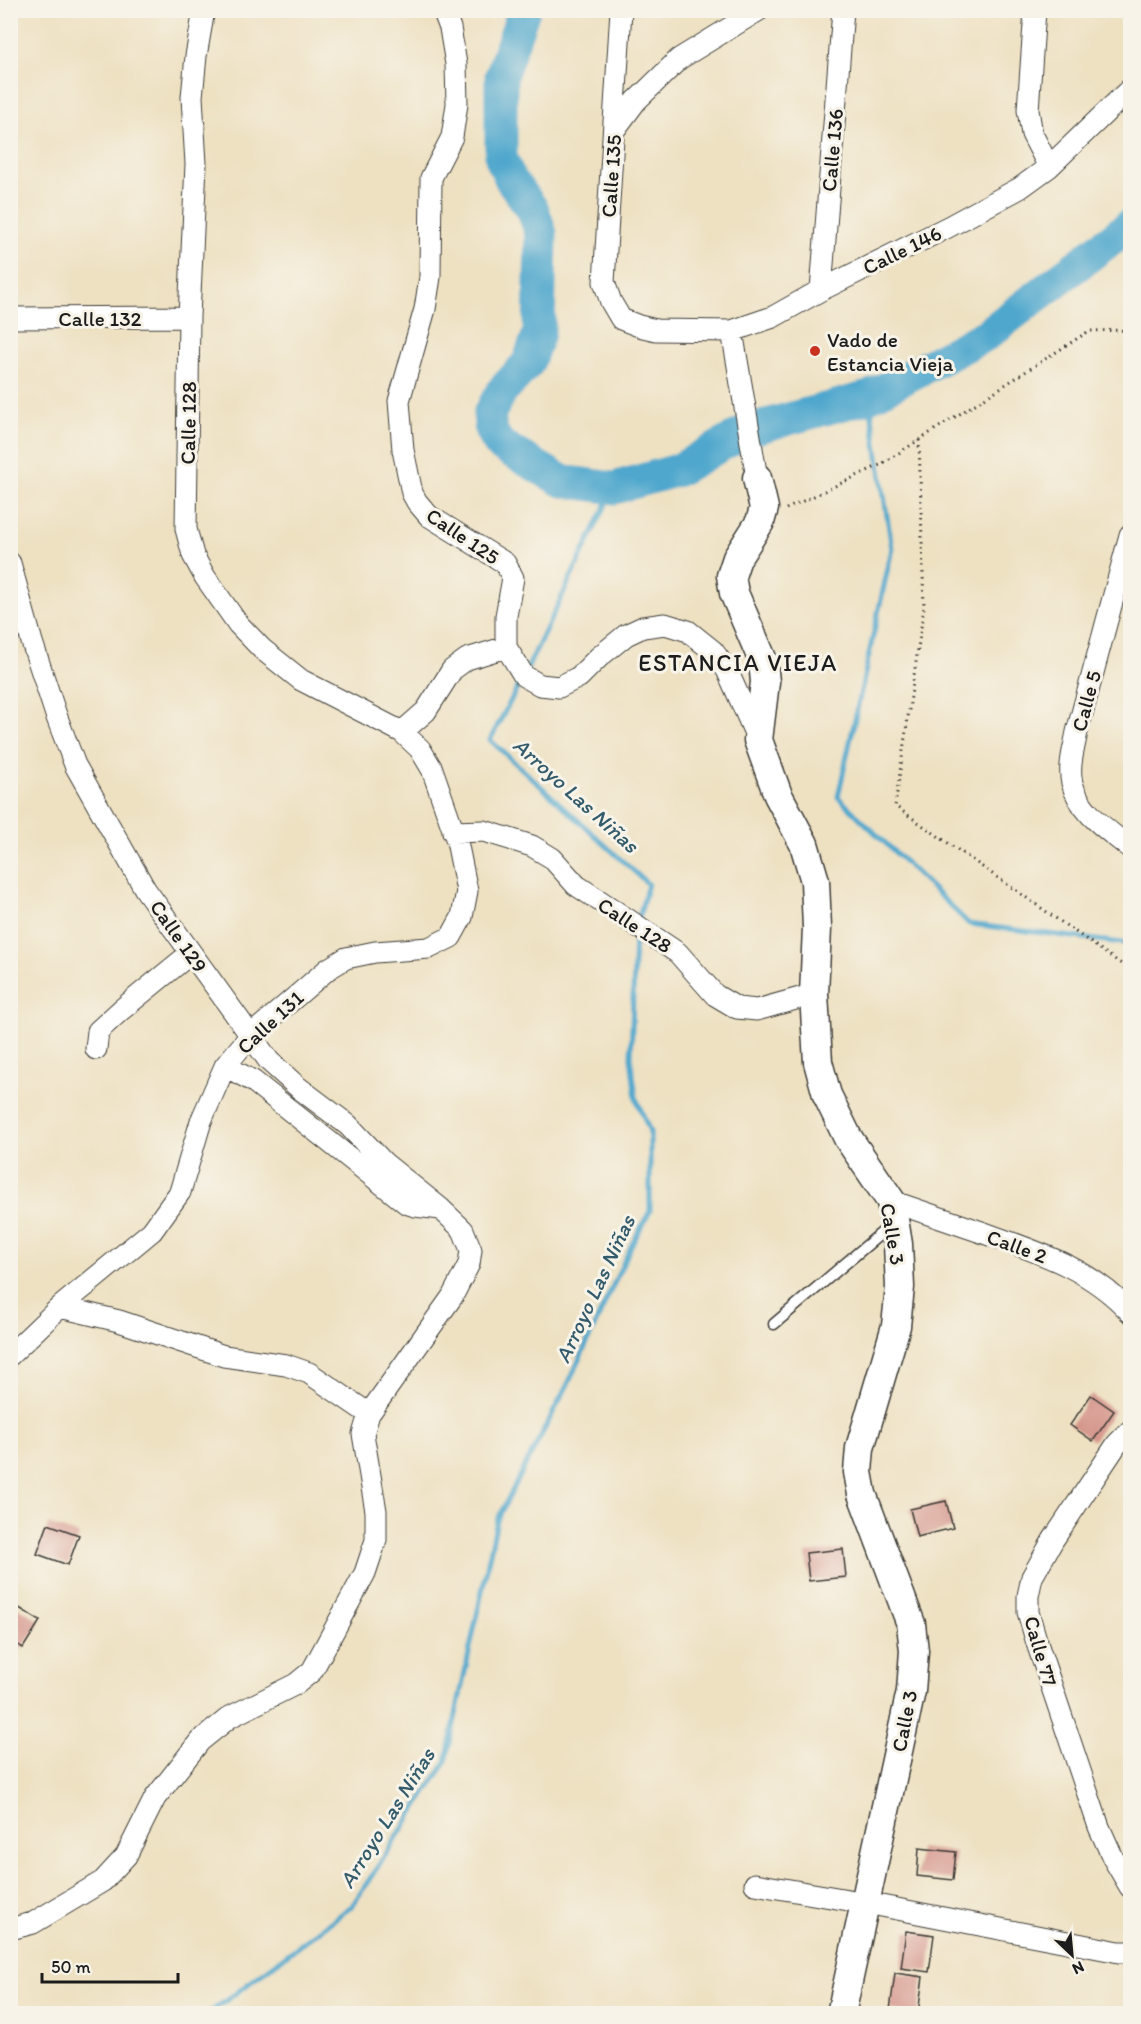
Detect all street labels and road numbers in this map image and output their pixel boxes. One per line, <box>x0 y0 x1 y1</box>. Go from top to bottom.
street label: Calle 136 <box>816 107 848 193</box>
street label: Calle 135 <box>596 134 626 218</box>
street label: Calle 146 <box>859 220 945 280</box>
street label: Calle 132 <box>58 306 142 331</box>
street label: Calle 128 <box>175 381 201 465</box>
street label: Calle 125 <box>422 502 504 570</box>
street label: Calle 5 <box>1066 668 1106 734</box>
street label: Calle 128 <box>593 892 677 958</box>
street label: Calle 129 <box>145 895 213 977</box>
street label: Calle 131 <box>232 985 309 1059</box>
street label: Calle 3 <box>875 1201 911 1267</box>
street label: Calle 2 <box>984 1224 1050 1268</box>
street label: Calle 77 <box>1019 1613 1063 1689</box>
street label: Calle 3 <box>886 1688 922 1754</box>

